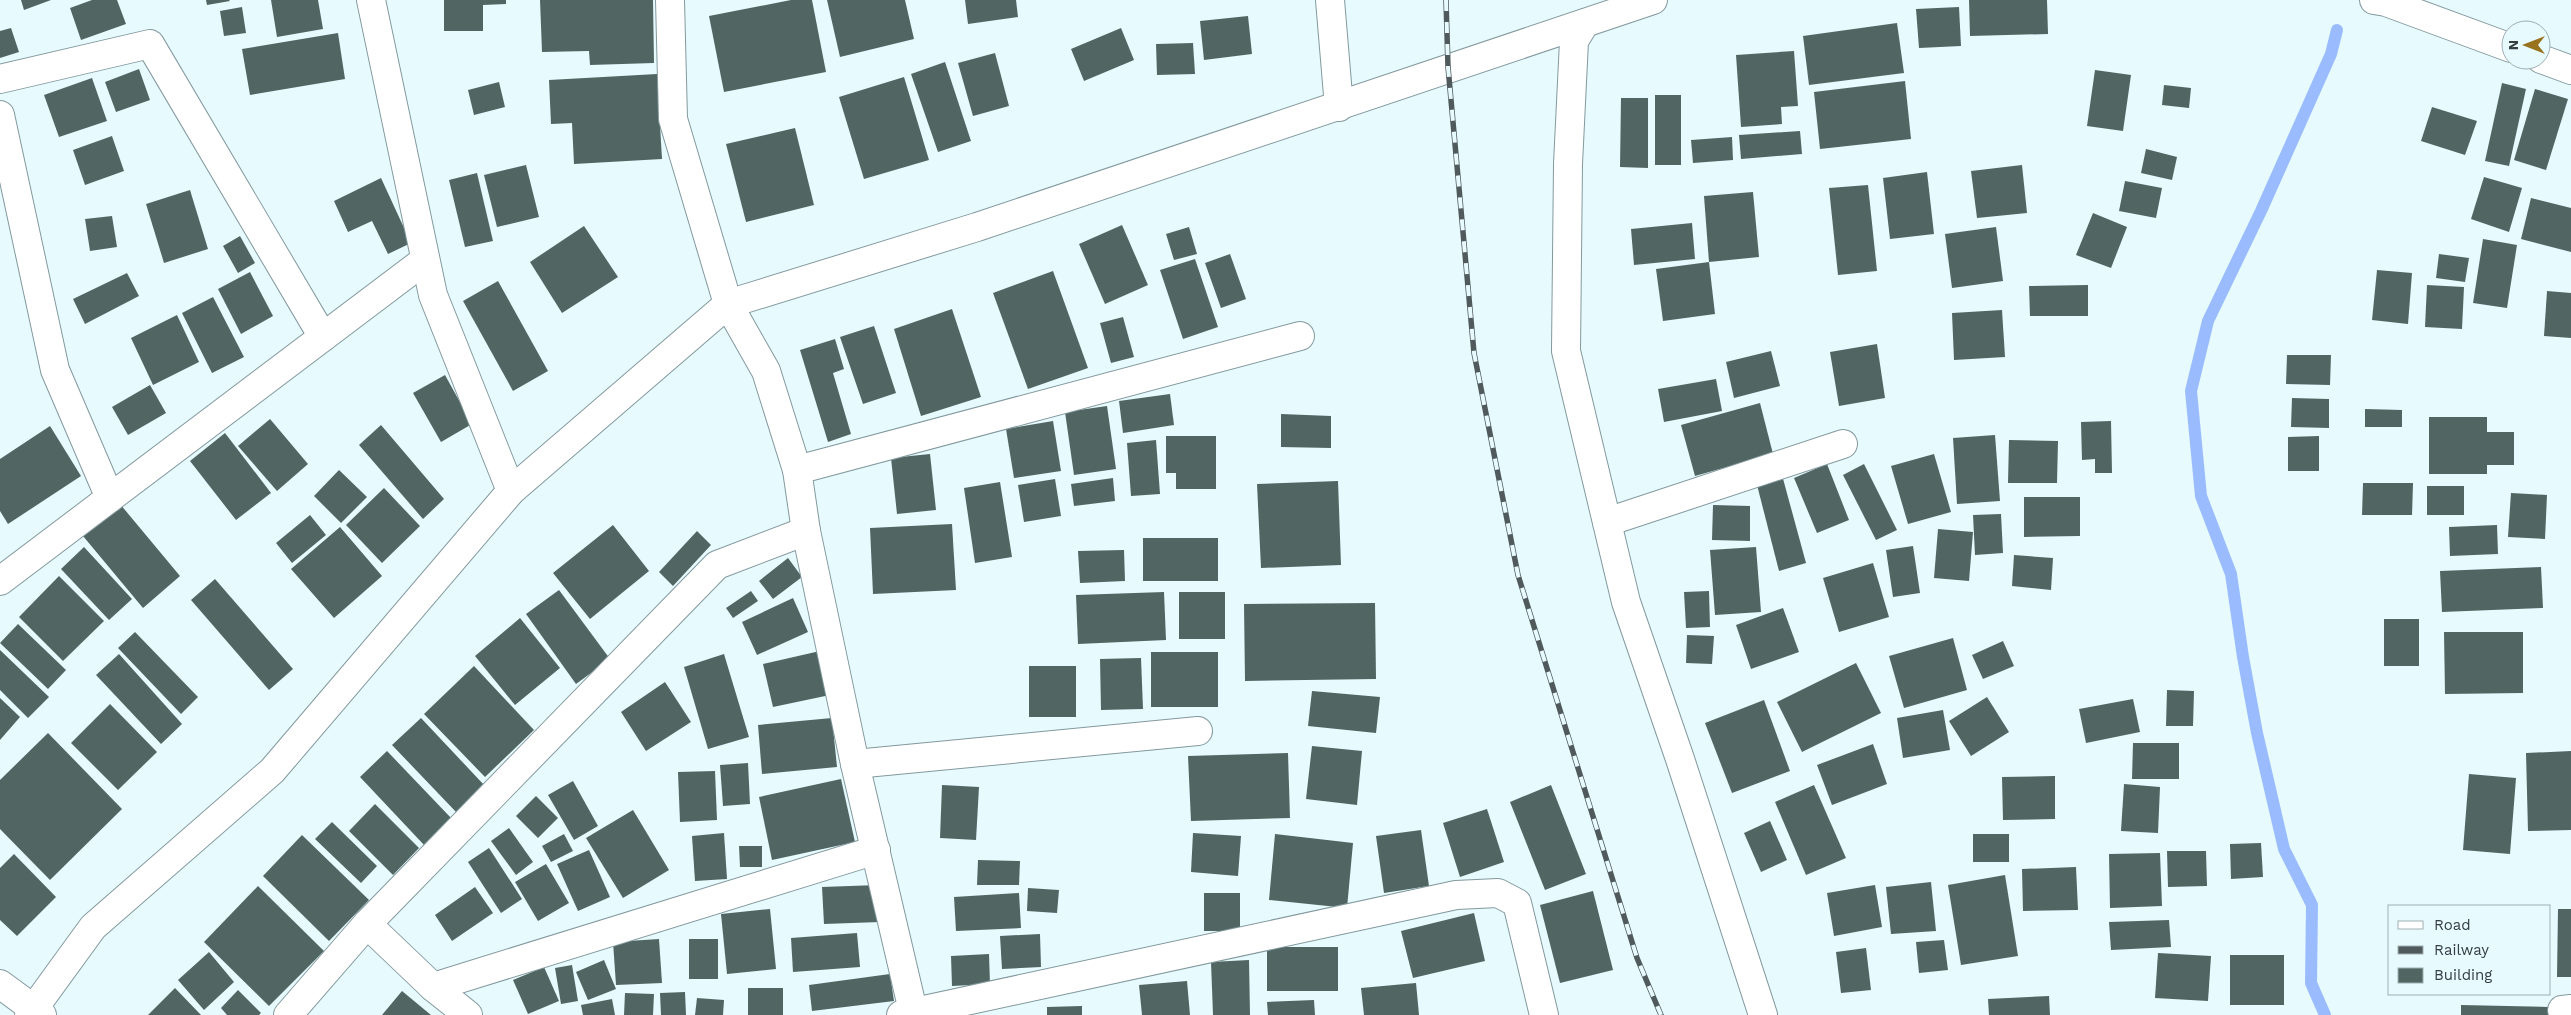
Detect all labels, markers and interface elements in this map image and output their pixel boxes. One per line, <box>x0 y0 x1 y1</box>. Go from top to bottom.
north arrow <box>2501 20 2551 70</box>
text: N <box>2505 40 2521 50</box>
legend <box>2388 905 2551 995</box>
text: Road <box>2434 916 2471 934</box>
text: Railway <box>2434 941 2489 959</box>
text: Building <box>2434 966 2492 984</box>

